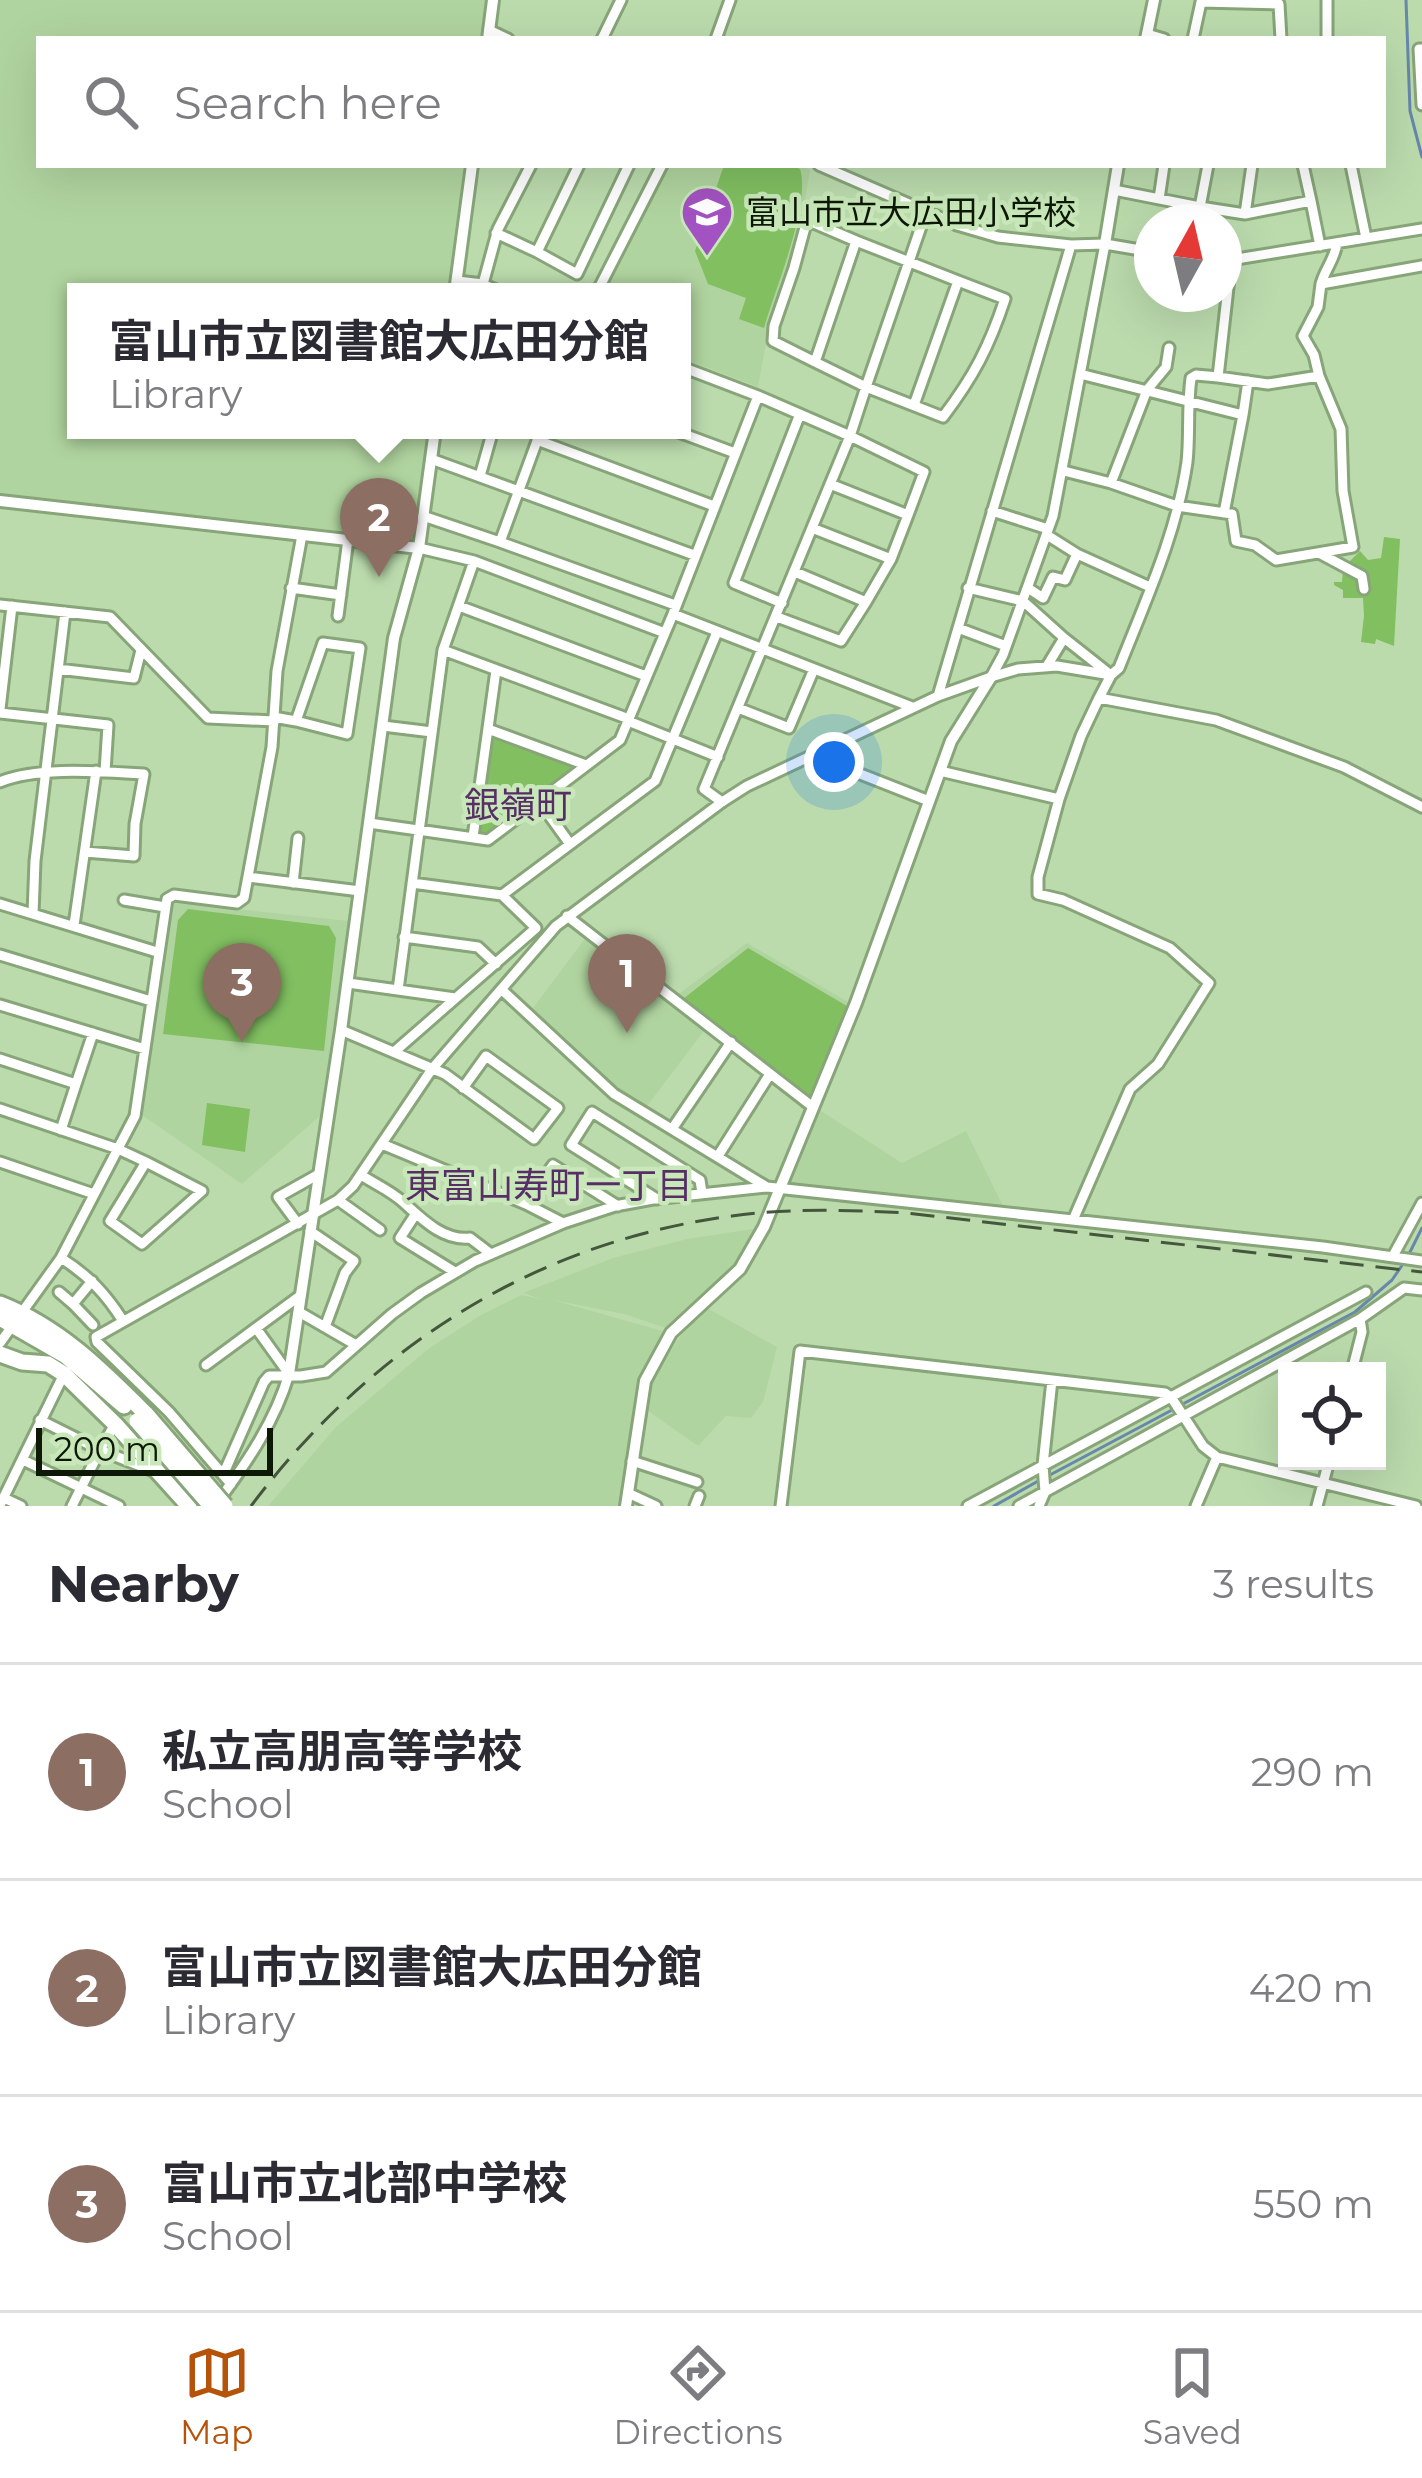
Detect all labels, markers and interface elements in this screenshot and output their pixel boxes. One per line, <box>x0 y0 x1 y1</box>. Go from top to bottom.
search box <box>36 36 1386 168</box>
icon: search <box>78 69 144 135</box>
text: Search here <box>174 75 442 130</box>
school or university icon: 富山市立大広田小学校 <box>679 184 735 258</box>
place label: 富山市立大広田小学校 <box>746 192 1076 232</box>
north arrow <box>1134 204 1242 312</box>
popup <box>67 283 691 439</box>
text: 富山市立図書館大広田分館 <box>109 313 649 368</box>
text: Library <box>109 370 242 418</box>
pin: 2 <box>340 478 418 577</box>
your location <box>804 732 864 792</box>
district label: 銀嶺町 <box>464 783 572 827</box>
pin: 1 <box>588 934 666 1033</box>
pin: 3 <box>203 943 281 1042</box>
district label: 東富山寿町一丁目 <box>405 1163 693 1207</box>
map controls <box>1278 1362 1386 1470</box>
button: locate <box>1278 1362 1386 1470</box>
scale bar <box>36 1422 273 1475</box>
text: 200 m <box>54 1429 160 1469</box>
text: Nearby <box>48 1553 239 1615</box>
text: 3 results <box>1213 1560 1374 1608</box>
text: 私立高朋高等学校 <box>162 1723 522 1778</box>
text: 1 <box>79 1748 95 1796</box>
text: 290 m <box>1251 1748 1374 1796</box>
text: School <box>162 1780 293 1828</box>
text: 富山市立図書館大広田分館 <box>162 1939 702 1994</box>
text: 2 <box>75 1964 99 2012</box>
text: 420 m <box>1249 1964 1374 2012</box>
text: Library <box>162 1996 296 2044</box>
text: 富山市立北部中学校 <box>162 2155 567 2210</box>
text: 3 <box>75 2180 99 2228</box>
text: 550 m <box>1253 2180 1374 2228</box>
text: School <box>162 2212 293 2260</box>
tab: Map <box>180 2340 253 2452</box>
tab: Directions <box>614 2340 783 2452</box>
tab: Saved <box>1143 2340 1242 2452</box>

